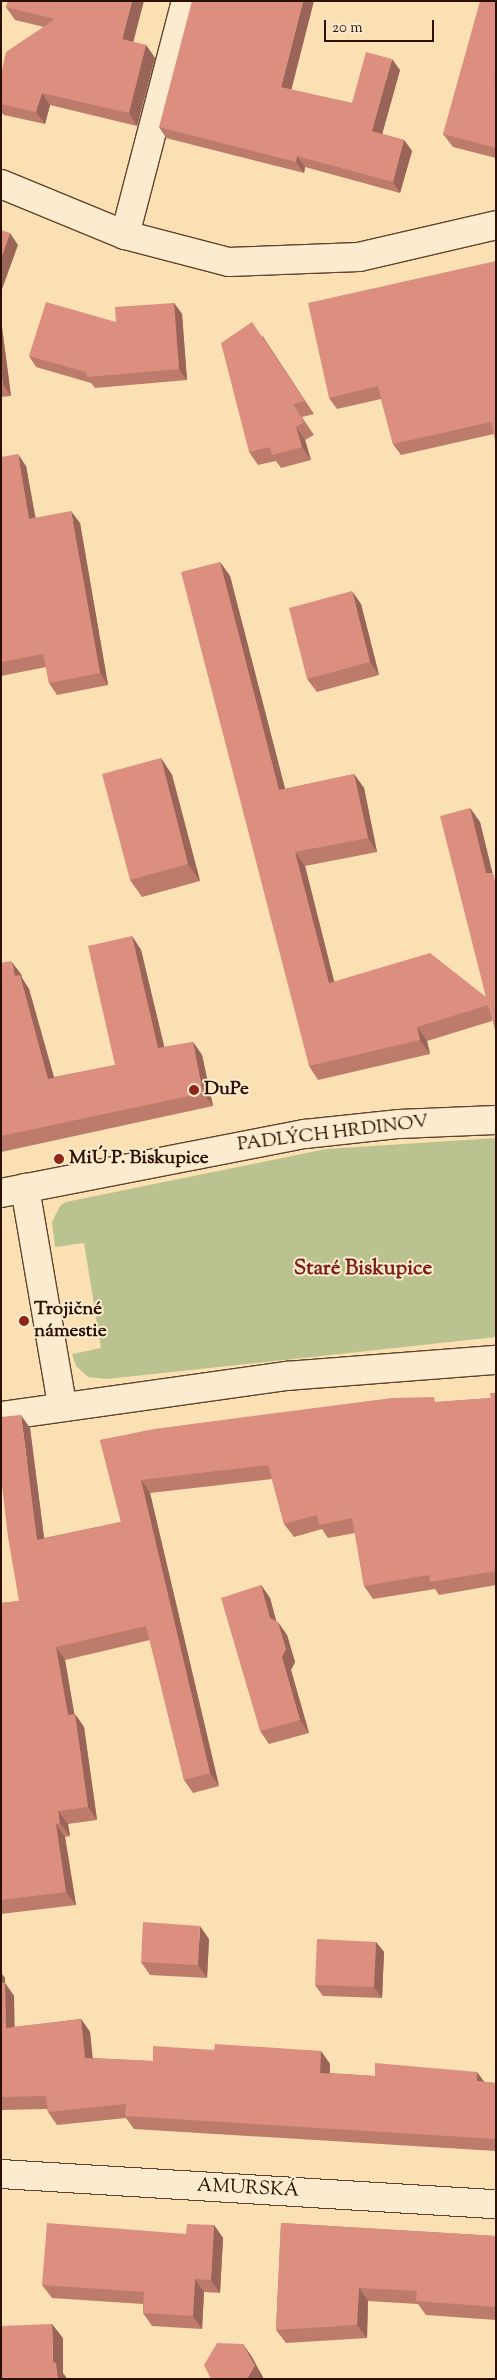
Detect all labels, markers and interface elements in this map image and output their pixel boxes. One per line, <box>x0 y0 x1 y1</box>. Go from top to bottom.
scale bar <box>327 10 437 42</box>
text: 20 m <box>332 18 363 39</box>
place label: DuPe <box>204 1079 249 1101</box>
marker: DuPe <box>188 1084 200 1096</box>
street label: PADLÝCH HRDINOV <box>236 1111 430 1157</box>
place label: MiÚ P. Biskupice <box>69 1148 209 1170</box>
marker: MiÚ P. Biskupice <box>53 1153 65 1165</box>
district label: Staré Biskupice <box>294 1256 432 1282</box>
place label: Trojičné námestie <box>34 1299 106 1343</box>
marker: Trojičné námestie <box>18 1315 30 1327</box>
street label: AMURSKÁ <box>196 2175 300 2203</box>

